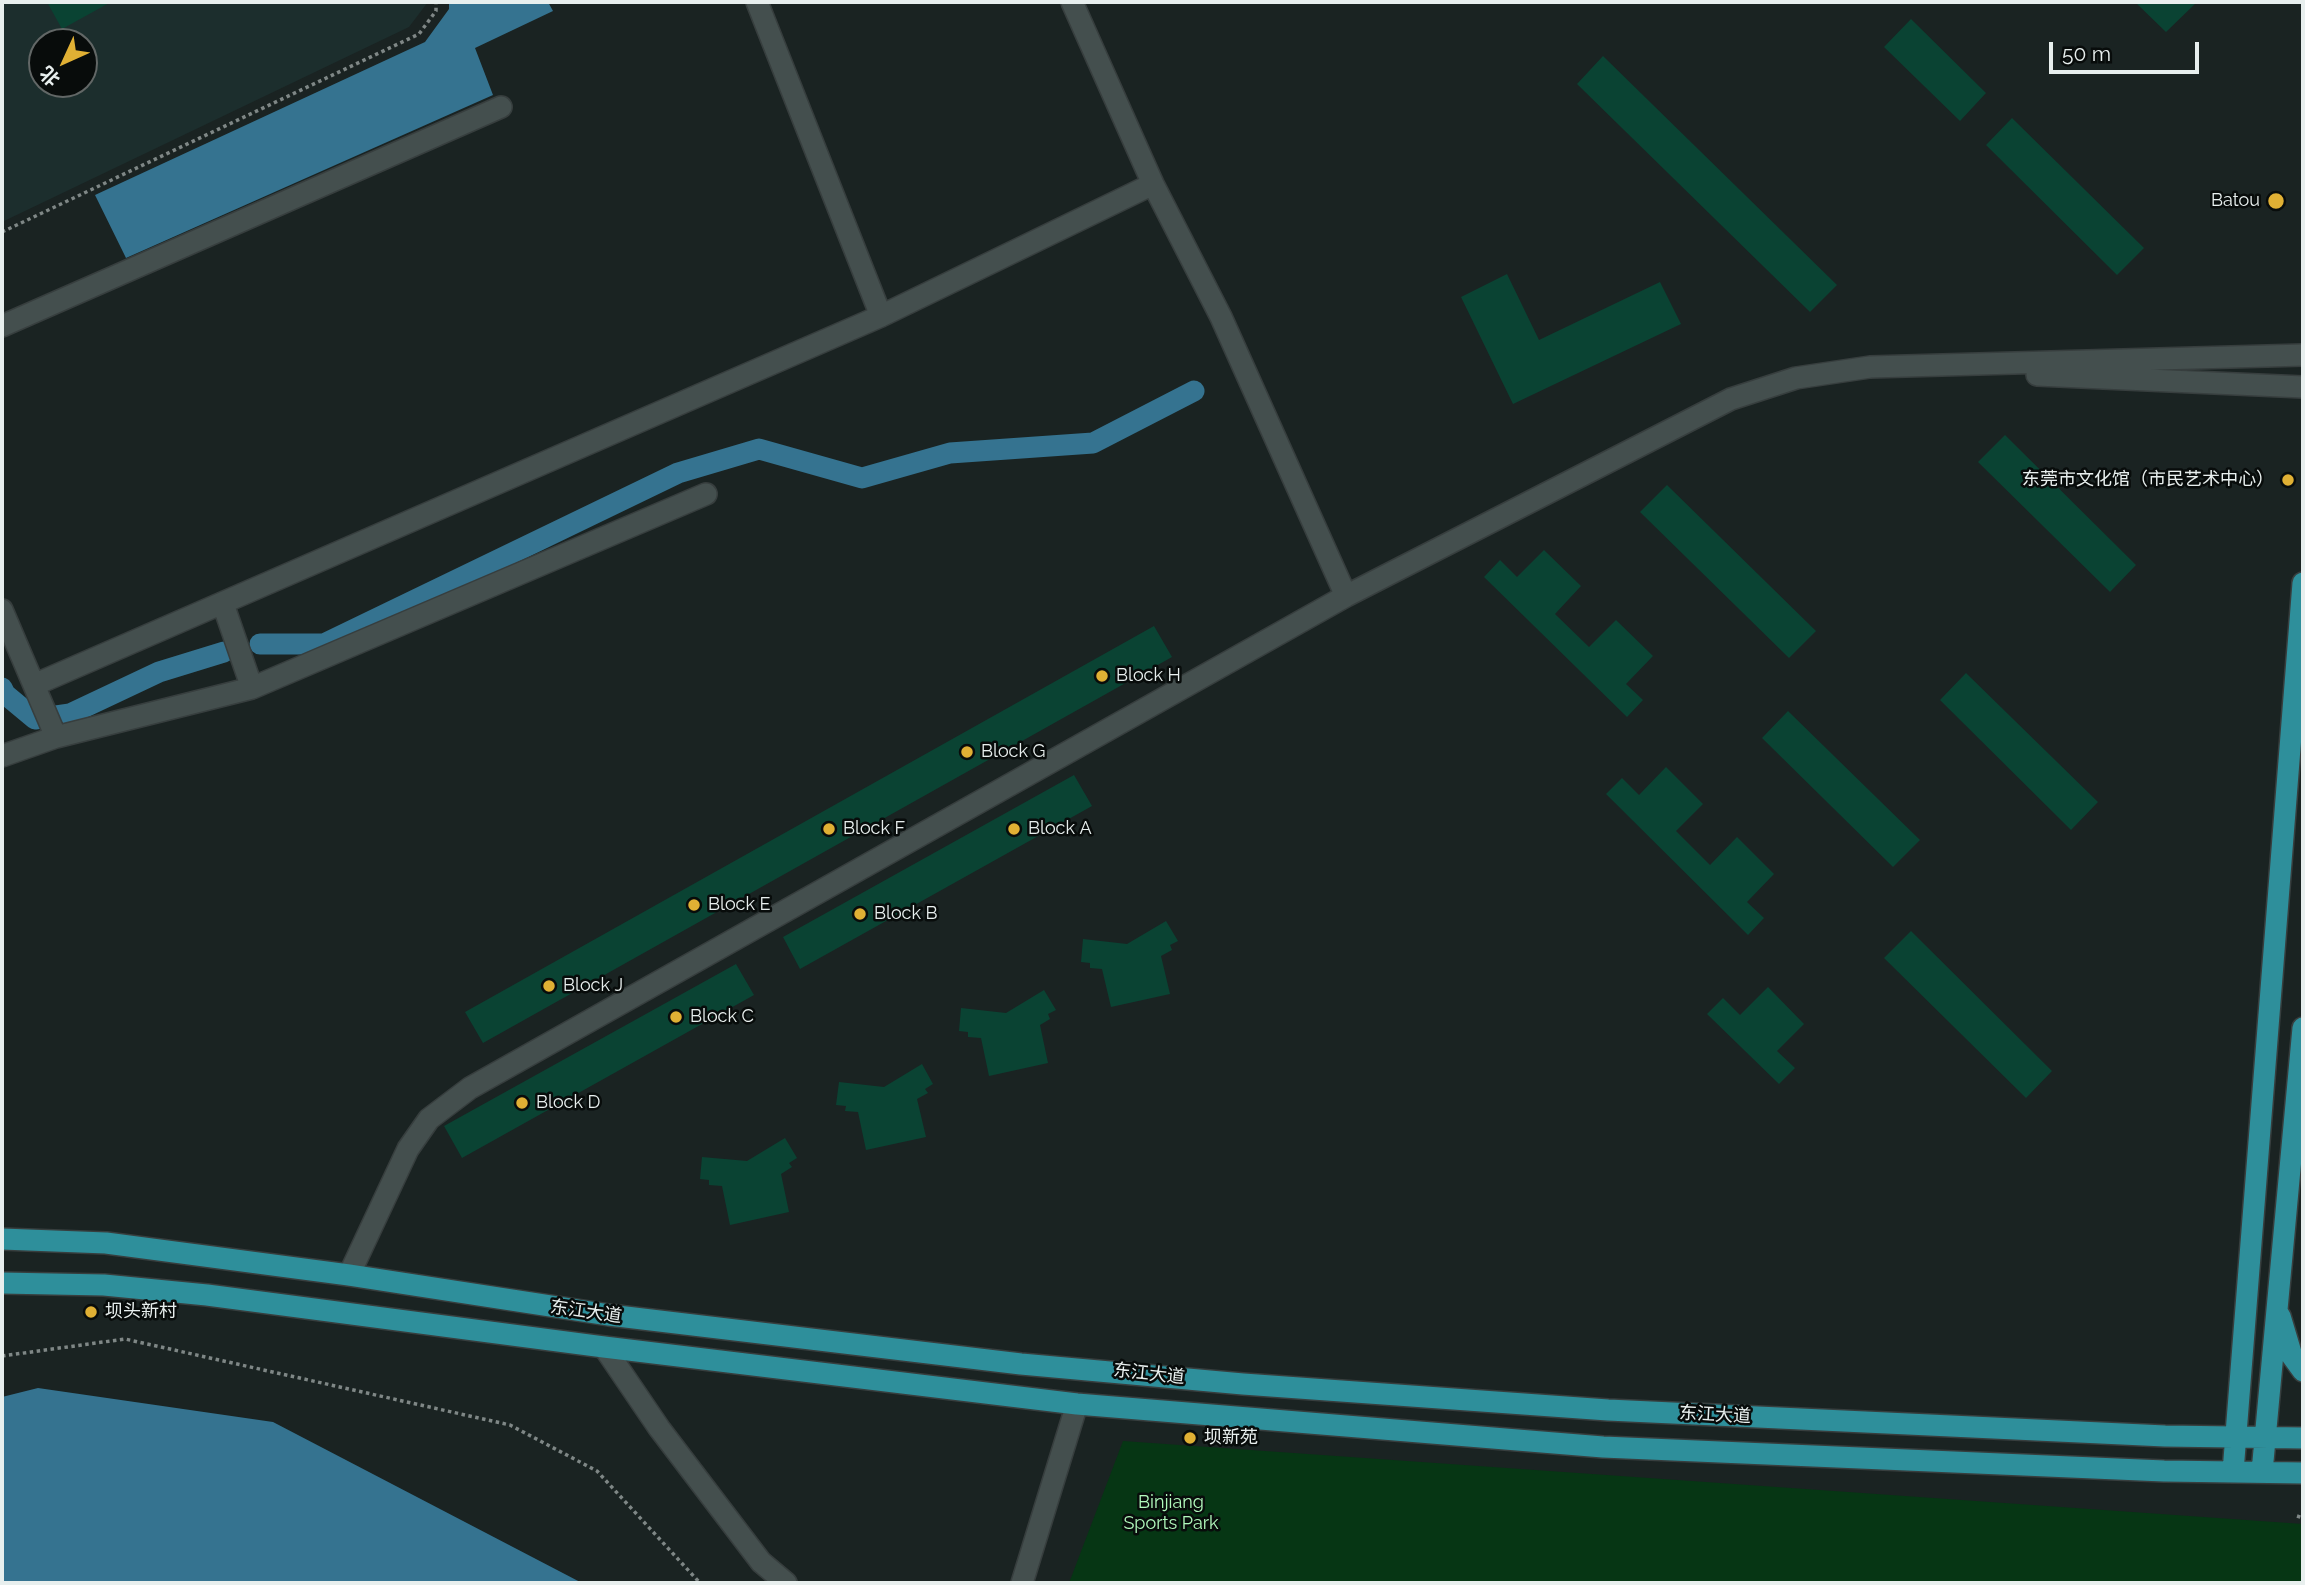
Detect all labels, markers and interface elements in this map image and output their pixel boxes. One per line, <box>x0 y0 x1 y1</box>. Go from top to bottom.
north arrow <box>28 28 98 98</box>
scale bar <box>2053 28 2204 72</box>
text: 50 m <box>2062 41 2111 66</box>
text: 北 <box>35 62 64 91</box>
place label: Batou <box>2211 190 2260 212</box>
marker: Batou <box>2266 191 2286 211</box>
place label: 东莞市文化馆（市民艺术中心） <box>2022 469 2274 491</box>
marker: 东莞市文化馆（市民艺术中心） <box>2280 472 2296 488</box>
place label: Block H <box>1116 665 1181 687</box>
marker: Block H <box>1094 668 1110 684</box>
place label: Block G <box>981 741 1045 763</box>
marker: Block G <box>959 744 975 760</box>
place label: Block F <box>843 818 905 840</box>
place label: Block A <box>1028 818 1092 840</box>
marker: Block F <box>821 821 837 837</box>
marker: Block A <box>1006 821 1022 837</box>
place label: Block E <box>708 894 771 916</box>
marker: Block E <box>686 897 702 913</box>
place label: Block B <box>874 903 938 925</box>
marker: Block B <box>852 906 868 922</box>
place label: Block J <box>563 975 623 997</box>
marker: Block J <box>541 978 557 994</box>
place label: Block C <box>690 1006 754 1028</box>
marker: Block C <box>668 1009 684 1025</box>
place label: Block D <box>536 1092 600 1114</box>
marker: Block D <box>514 1095 530 1111</box>
street label: 东江大道 <box>549 1296 623 1328</box>
place label: 坝头新村 <box>105 1301 177 1323</box>
marker: 坝头新村 <box>83 1304 99 1320</box>
street label: 东江大道 <box>1112 1359 1186 1389</box>
street label: 东江大道 <box>1678 1402 1752 1428</box>
place label: 坝新苑 <box>1204 1427 1258 1449</box>
marker: 坝新苑 <box>1182 1430 1198 1446</box>
park label: Binjiang Sports Park <box>1123 1492 1219 1534</box>

